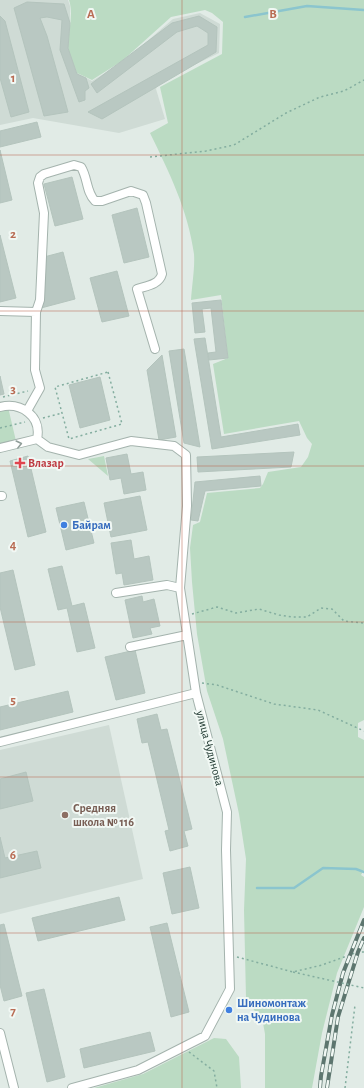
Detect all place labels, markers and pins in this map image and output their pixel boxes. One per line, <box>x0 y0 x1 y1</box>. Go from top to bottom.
place label: Влазар <box>28 457 64 469</box>
marker: Влазар <box>15 458 25 468</box>
place label: Байрам <box>72 519 111 531</box>
marker: Байрам <box>59 520 69 530</box>
place label: Средняя школа № 116 <box>73 802 134 828</box>
marker: Средняя школа № 116 <box>60 810 70 820</box>
place label: Шиномонтаж на Чудинова <box>237 997 307 1024</box>
marker: Шиномонтаж на Чудинова <box>224 1005 234 1015</box>

